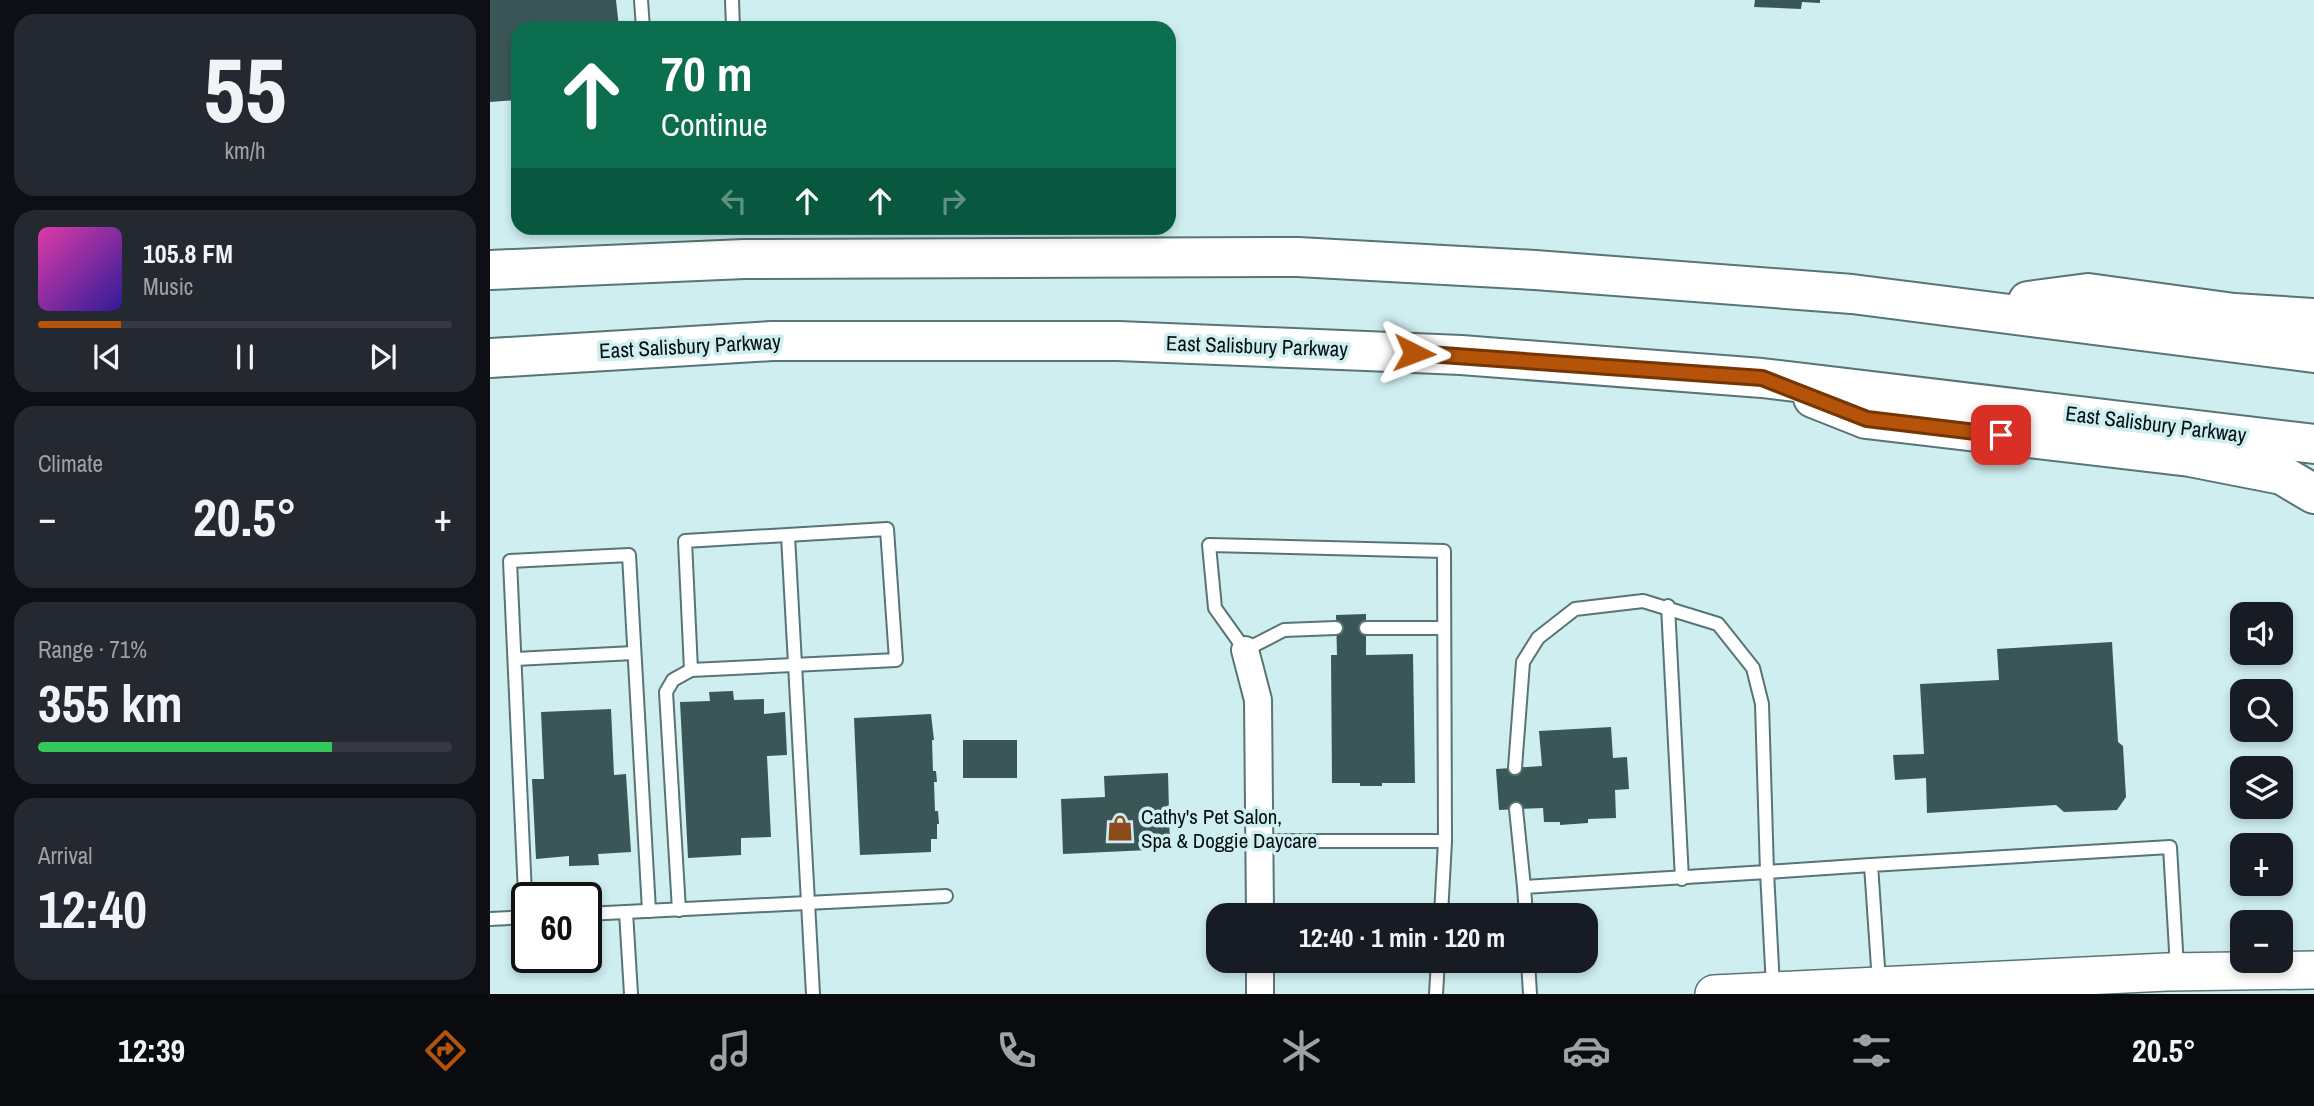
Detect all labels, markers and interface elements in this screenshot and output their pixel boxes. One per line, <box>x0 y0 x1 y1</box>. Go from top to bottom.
text: 55 <box>204 28 287 150</box>
text: 70 m <box>661 40 753 106</box>
icon: ahead <box>546 49 637 140</box>
text: Continue <box>661 103 768 146</box>
text: km/h <box>225 135 265 166</box>
icon: left <box>715 182 753 220</box>
icon: ahead <box>788 182 826 220</box>
icon: ahead <box>861 182 899 220</box>
icon: right <box>934 182 972 220</box>
text: 105.8 FM <box>143 236 233 271</box>
text: Music <box>143 271 193 302</box>
position arrow <box>1377 316 1451 390</box>
street label: East Salisbury Parkway <box>598 327 782 365</box>
street label: East Salisbury Parkway <box>1166 328 1349 364</box>
icon: previous <box>88 338 126 376</box>
icon: pause <box>226 338 264 376</box>
icon: next <box>364 338 402 376</box>
street label: East Salisbury Parkway <box>2064 399 2248 450</box>
pin <box>1971 405 2031 465</box>
icon: arrive <box>1982 416 2020 454</box>
text: Climate <box>38 448 103 479</box>
text: 20.5° <box>193 482 297 552</box>
text: − <box>38 492 56 543</box>
text: + <box>434 492 452 543</box>
map controls <box>2230 602 2293 973</box>
button: sound <box>2230 602 2293 665</box>
text: Range · 71% <box>38 634 147 665</box>
text: 355 km <box>38 668 183 738</box>
button: search <box>2230 679 2293 742</box>
button: layers <box>2230 756 2293 819</box>
place label: Cathy's Pet Salon, Spa & Doggie Daycare <box>1141 802 1317 855</box>
shop icon: Cathy's Pet Salon, Spa & Doggie Daycare <box>1105 813 1135 843</box>
button: + <box>2230 833 2293 896</box>
text: Arrival <box>38 840 93 871</box>
text: 12:40 <box>38 874 147 944</box>
speed limit sign: 60 <box>511 882 602 973</box>
button: − <box>2230 910 2293 973</box>
text: 12:40 · 1 min · 120 m <box>1299 920 1505 955</box>
icon: directions <box>421 1026 470 1075</box>
icon: music <box>706 1026 755 1075</box>
icon: phone <box>992 1026 1041 1075</box>
icon: climate <box>1277 1026 1326 1075</box>
icon: car <box>1562 1026 1611 1075</box>
icon: filters <box>1847 1026 1896 1075</box>
text: 12:39 <box>118 1029 185 1072</box>
text: 20.5° <box>2132 1029 2196 1072</box>

